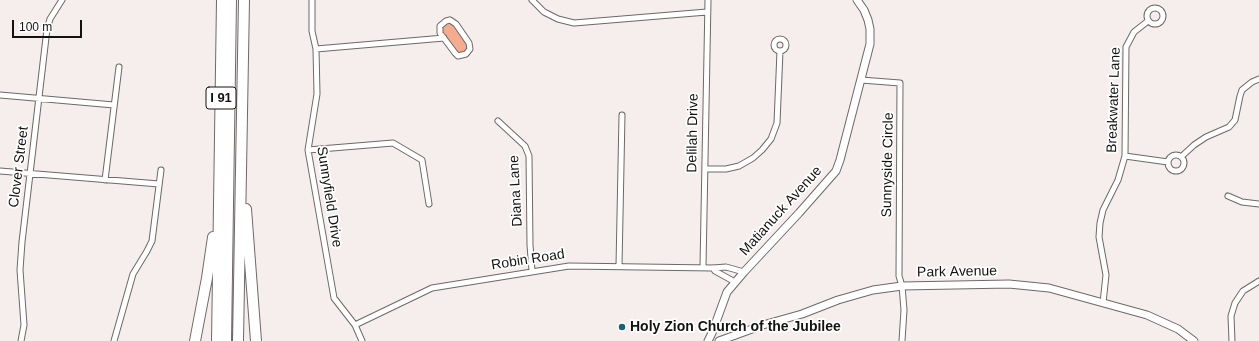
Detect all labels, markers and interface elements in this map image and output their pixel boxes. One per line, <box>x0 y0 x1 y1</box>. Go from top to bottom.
scale bar <box>14 12 84 38</box>
text: 100 m <box>19 20 52 34</box>
street label: Breakwater Lane <box>1104 47 1124 153</box>
road number: I 91 <box>206 87 236 109</box>
street label: Delilah Drive <box>684 93 702 173</box>
street label: Sunnyside Circle <box>879 112 897 218</box>
street label: Clover Street <box>6 125 32 209</box>
street label: Sunnyfield Drive <box>313 145 345 249</box>
street label: Diana Lane <box>506 155 526 227</box>
street label: Matianuck Avenue <box>736 163 826 259</box>
street label: Robin Road <box>490 246 566 274</box>
street label: Park Avenue <box>917 263 997 281</box>
place label: Holy Zion Church of the Jubilee <box>630 319 841 335</box>
marker: Holy Zion Church of the Jubilee <box>617 322 627 332</box>

